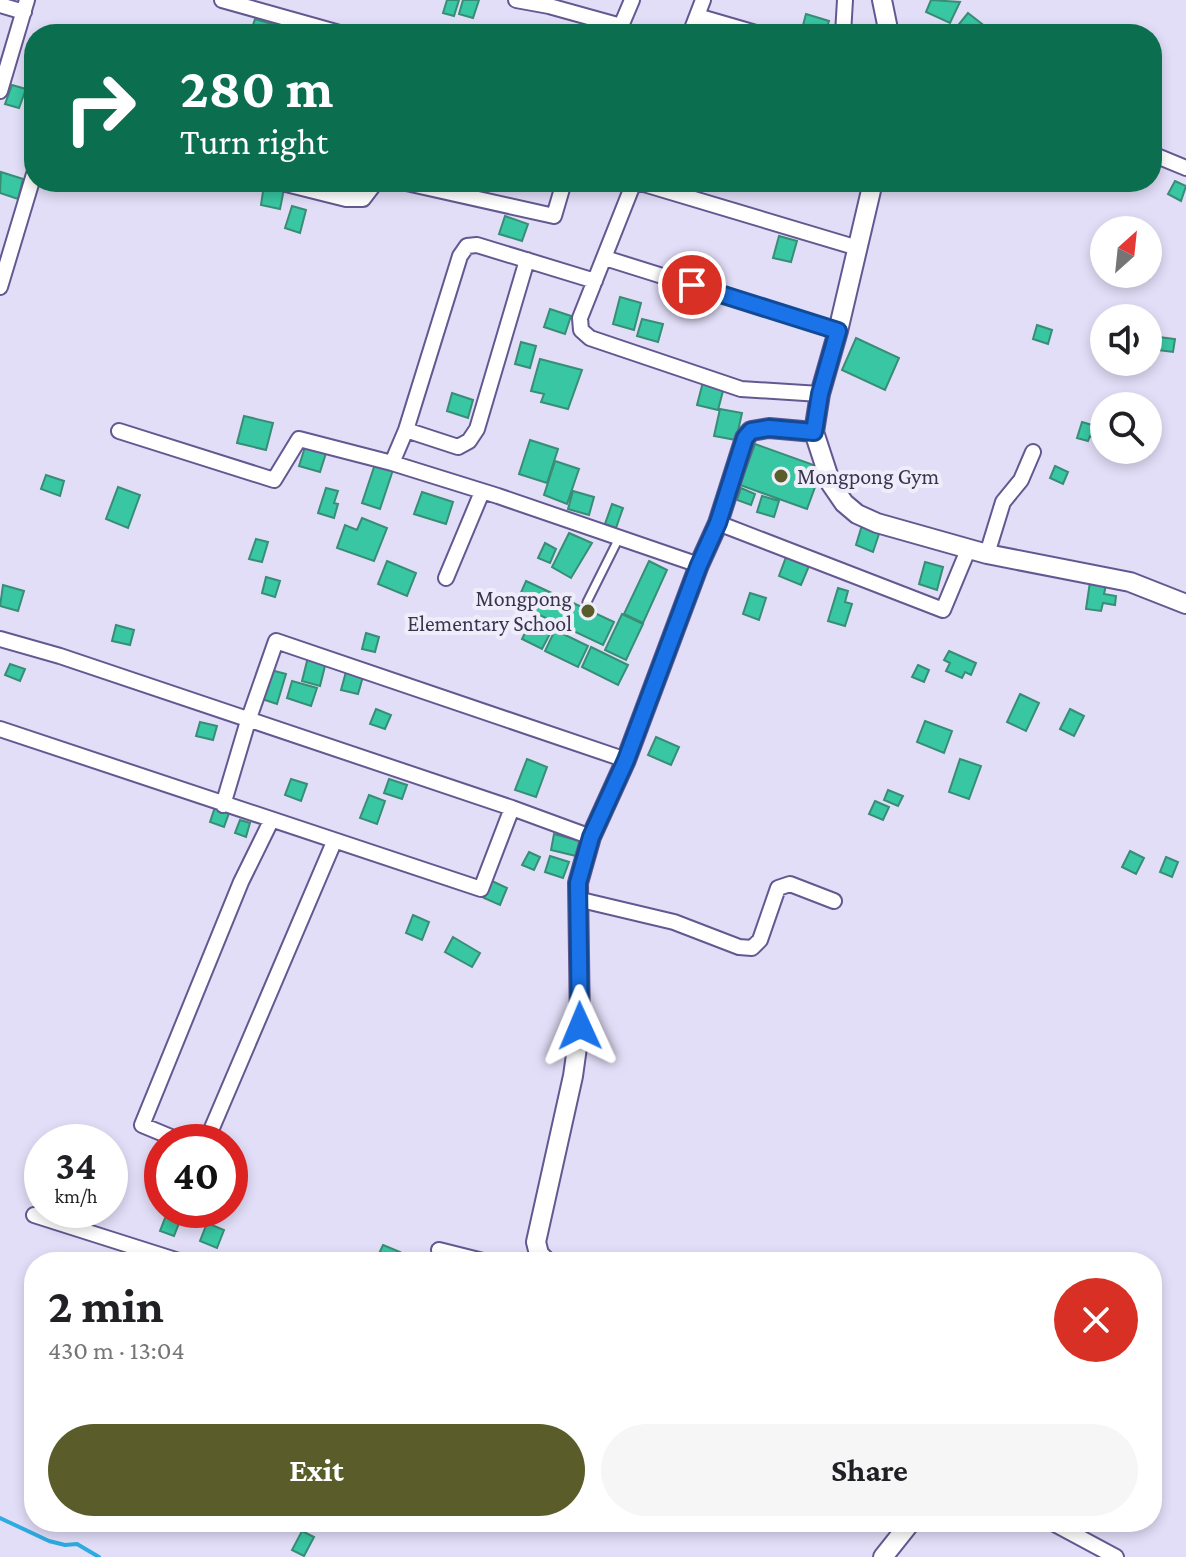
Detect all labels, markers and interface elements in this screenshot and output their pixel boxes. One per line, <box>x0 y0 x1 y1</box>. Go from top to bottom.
icon: right <box>48 56 152 160</box>
text: 280 m <box>180 57 333 119</box>
text: Turn right <box>180 122 328 162</box>
north arrow <box>1090 216 1162 288</box>
map controls <box>1090 216 1162 464</box>
pin <box>658 251 726 319</box>
icon: arrive <box>670 263 714 307</box>
button: sound <box>1090 304 1162 376</box>
button: search <box>1090 392 1162 464</box>
place label: Mongpong Gym <box>797 464 940 489</box>
marker: Mongpong Gym <box>772 467 790 485</box>
place label: Mongpong Elementary School <box>407 586 572 636</box>
marker: Mongpong Elementary School <box>579 602 597 620</box>
position arrow <box>538 984 622 1068</box>
speed limit sign: 40 <box>144 1124 248 1228</box>
text: 34 <box>55 1143 97 1188</box>
text: km/h <box>54 1185 98 1207</box>
button: close <box>1054 1278 1138 1362</box>
text: 2 min <box>48 1279 164 1332</box>
text: 430 m · 13:04 <box>48 1336 185 1365</box>
button: Exit <box>48 1424 585 1516</box>
button: Share <box>601 1424 1138 1516</box>

